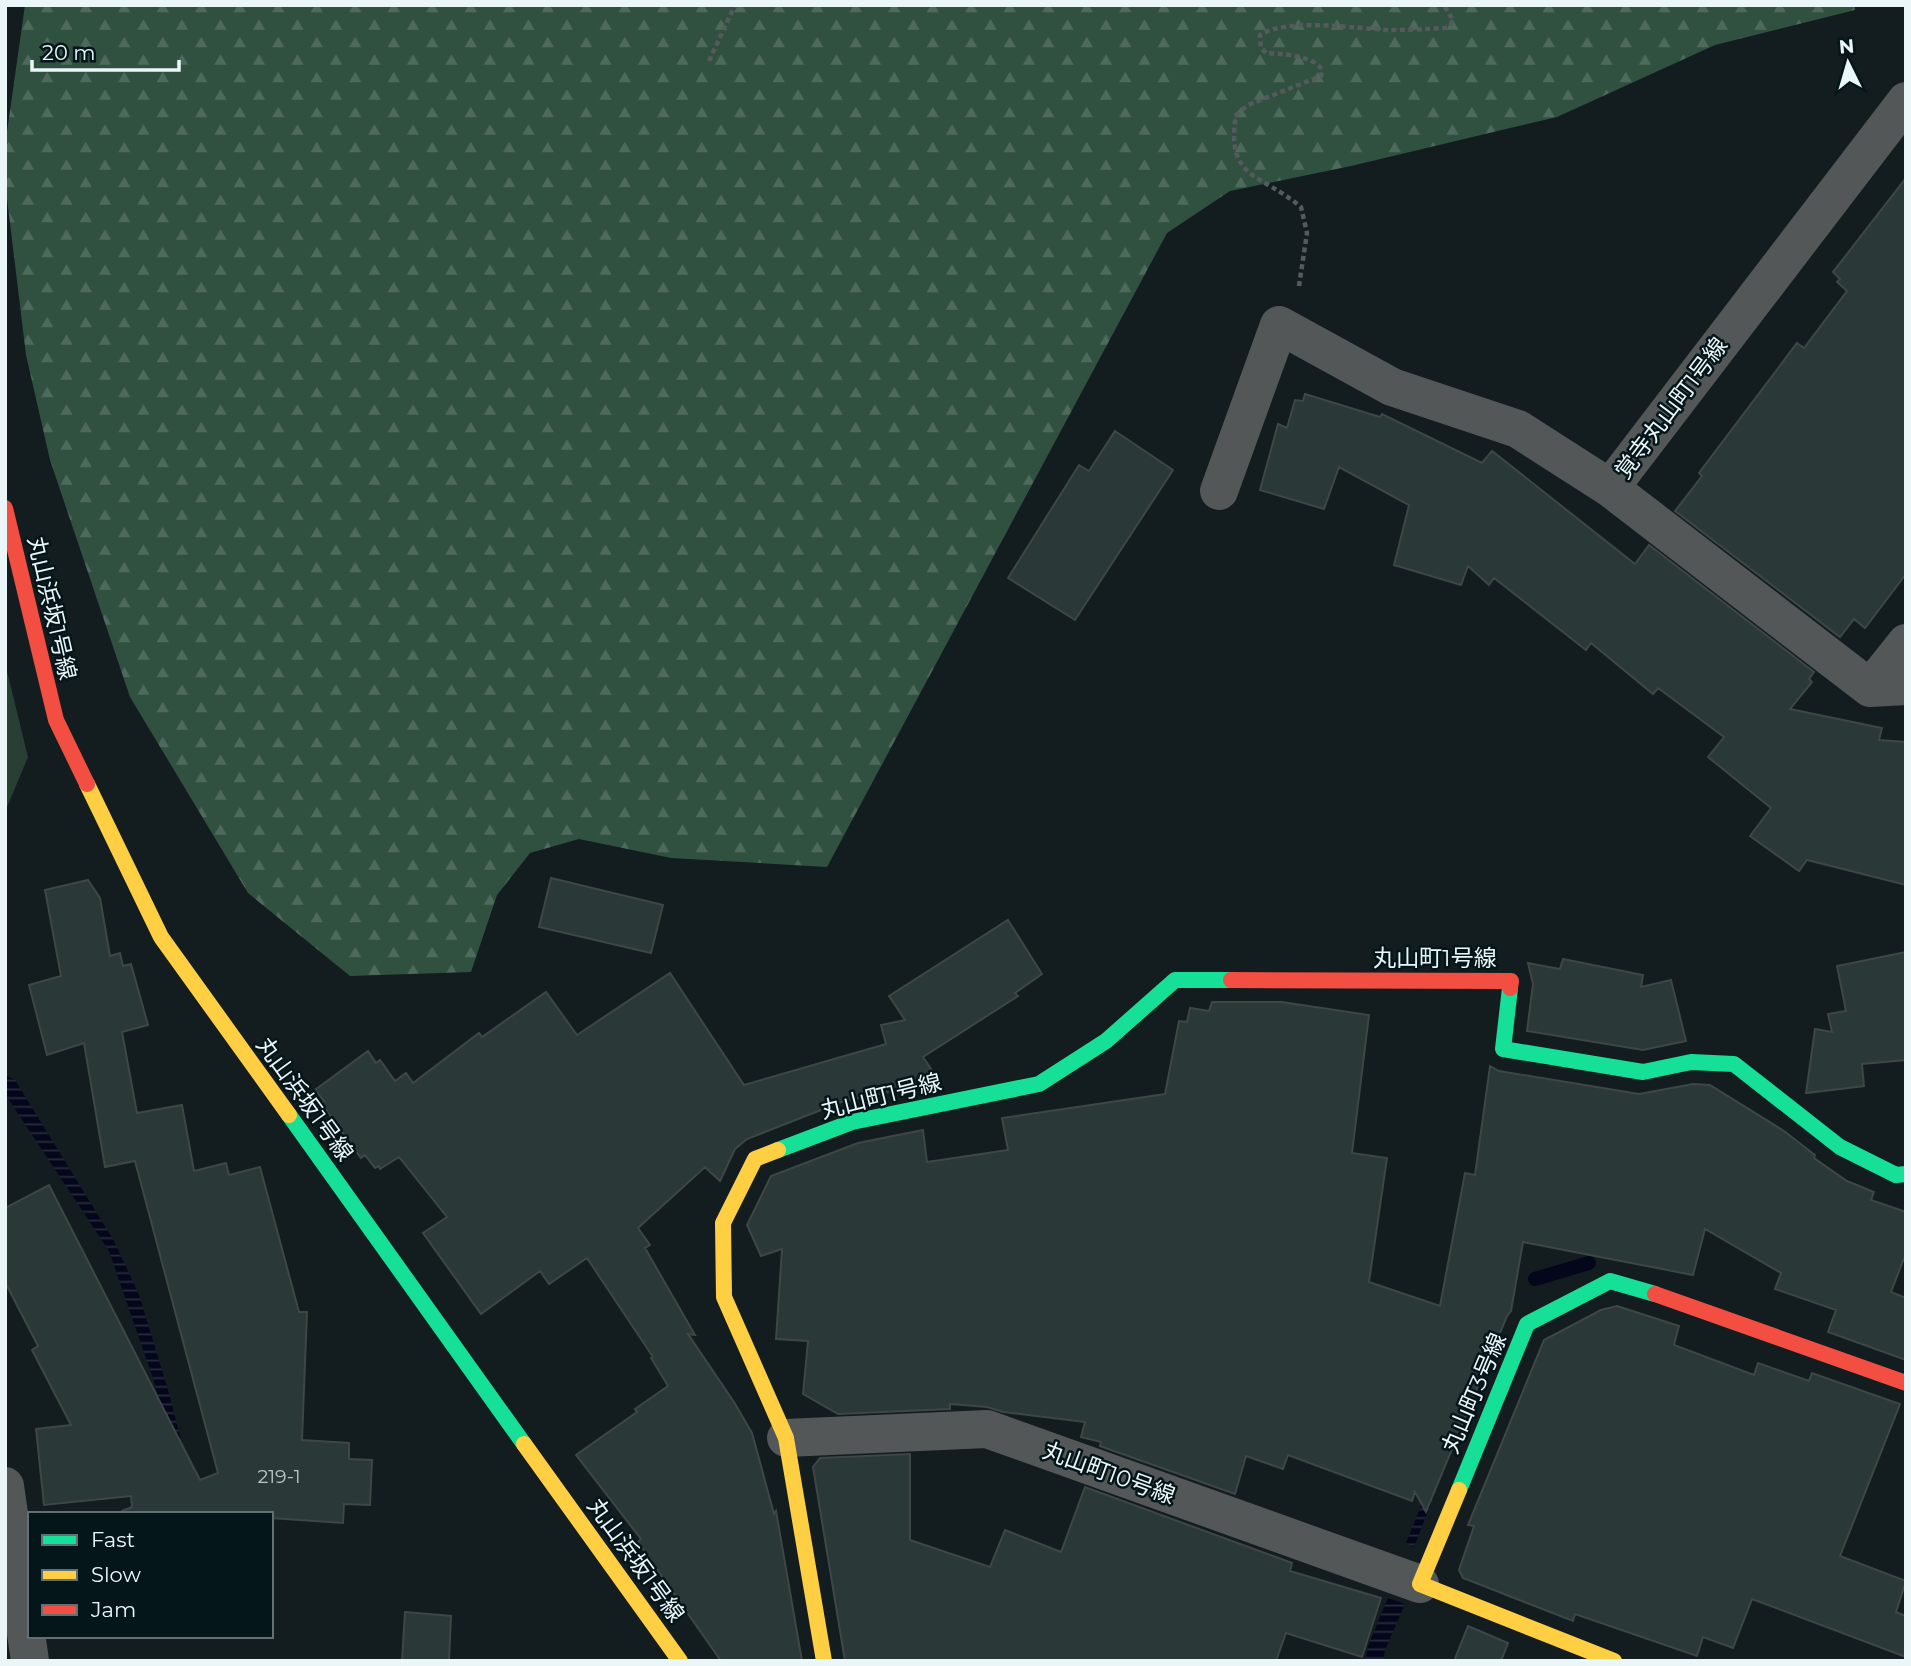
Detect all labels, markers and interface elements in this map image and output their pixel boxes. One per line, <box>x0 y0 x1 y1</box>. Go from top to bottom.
scale bar <box>32 28 178 72</box>
north arrow <box>1813 28 1883 98</box>
text: N <box>1838 34 1855 59</box>
text: 20 m <box>42 40 96 65</box>
street label: 覚寺丸山町1号線 <box>1609 332 1733 484</box>
street label: 丸山浜坂1号線 <box>22 534 82 682</box>
street label: 丸山町1号線 <box>1373 944 1497 972</box>
street label: 丸山浜坂1号線 <box>251 1032 359 1166</box>
street label: 丸山町1号線 <box>818 1067 944 1125</box>
street label: 丸山町3号線 <box>1436 1329 1512 1457</box>
street label: 丸山町10号線 <box>1039 1436 1179 1510</box>
house number: 219-1 <box>257 1465 301 1488</box>
street label: 丸山浜坂1号線 <box>582 1493 690 1627</box>
legend <box>28 1512 273 1638</box>
text: Fast <box>91 1527 135 1552</box>
text: Slow <box>91 1562 141 1587</box>
text: Jam <box>90 1597 136 1622</box>

